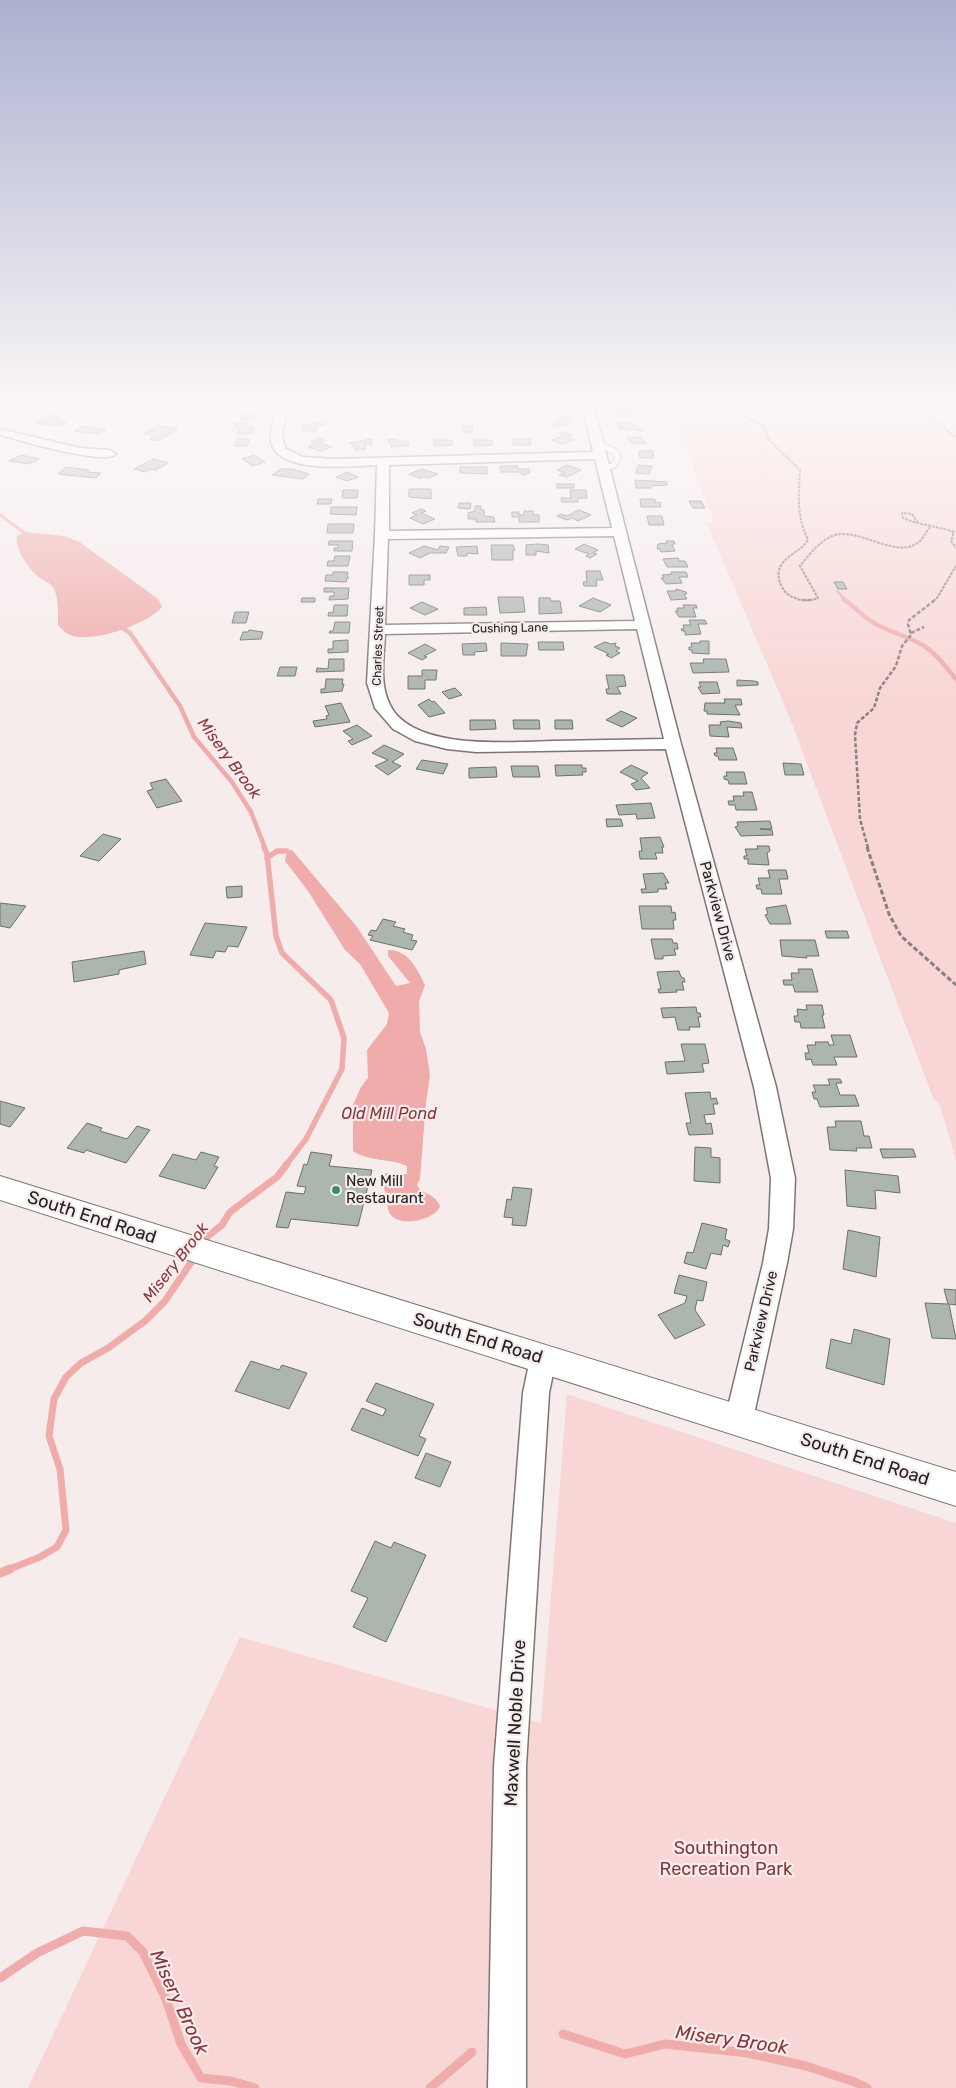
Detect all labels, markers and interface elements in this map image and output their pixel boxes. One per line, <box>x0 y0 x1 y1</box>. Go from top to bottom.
street label: Charles Street <box>370 606 386 686</box>
street label: Cushing Lane <box>472 620 549 636</box>
water label: Misery Brook <box>194 714 266 803</box>
street label: Parkview Drive <box>696 859 740 963</box>
water label: Old Mill Pond <box>341 1104 437 1123</box>
place label: New Mill Restaurant <box>346 1172 424 1207</box>
marker: New Mill Restaurant <box>330 1184 342 1196</box>
street label: South End Road <box>25 1186 159 1248</box>
water label: Misery Brook <box>138 1218 213 1306</box>
street label: Parkview Drive <box>741 1269 781 1373</box>
street label: South End Road <box>411 1308 545 1368</box>
street label: South End Road <box>798 1428 932 1490</box>
street label: Maxwell Noble Drive <box>500 1639 530 1807</box>
park label: Southington Recreation Park <box>660 1837 793 1880</box>
water label: Misery Brook <box>145 1946 214 2059</box>
water label: Misery Brook <box>674 2020 790 2059</box>

